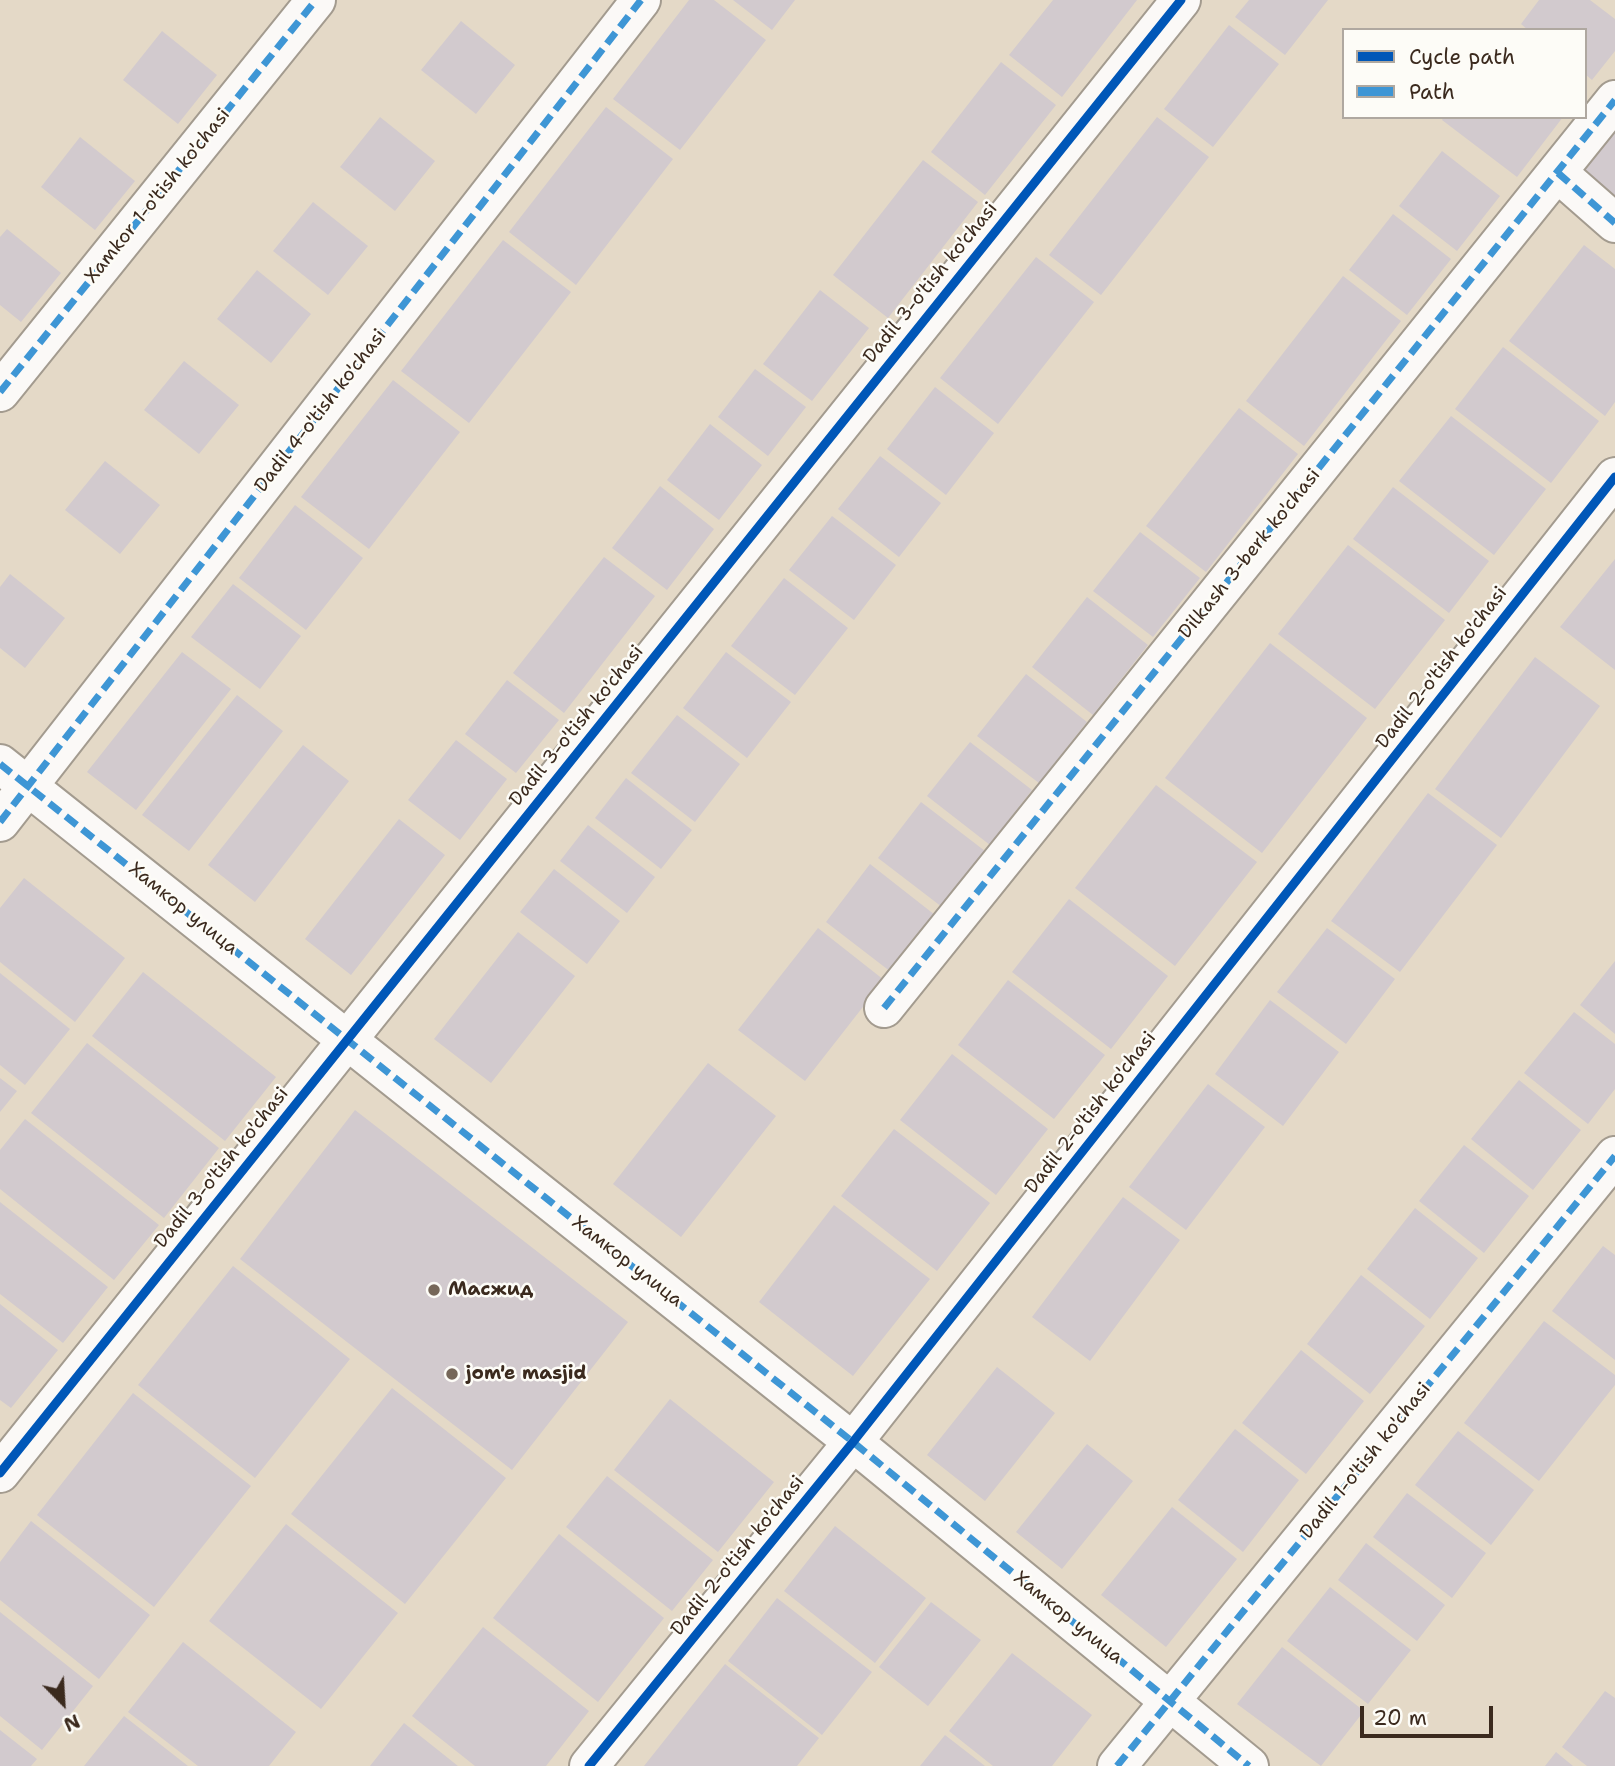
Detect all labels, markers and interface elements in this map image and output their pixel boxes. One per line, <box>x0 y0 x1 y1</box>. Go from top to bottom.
legend <box>1342 28 1587 119</box>
text: Cycle path <box>1409 43 1515 71</box>
text: Path <box>1409 78 1455 106</box>
street label: Xamkor 1-o'tish ko'chasi <box>80 104 236 288</box>
street label: Dadil 3-o'tish ko'chasi <box>859 198 1003 368</box>
street label: Dadil 4-o'tish ko'chasi <box>250 325 392 497</box>
street label: Dilkash 3-berk ko'chasi <box>1174 464 1326 644</box>
street label: Dadil 2-o'tish ko'chasi <box>1372 582 1512 754</box>
street label: Dadil 3-o'tish ko'chasi <box>505 641 649 811</box>
street label: Хамкор улица <box>124 858 242 960</box>
street label: Dadil 2-o'tish ko'chasi <box>1021 1027 1161 1199</box>
street label: Dadil 3-o'tish ko'chasi <box>150 1083 294 1253</box>
street label: Хамкор улица <box>567 1212 687 1312</box>
place label: Масжид <box>448 1279 533 1301</box>
marker: Масжид <box>426 1282 442 1298</box>
place label: jom'e masjid <box>466 1363 587 1385</box>
marker: jom'e masjid <box>444 1366 460 1382</box>
street label: Dadil 1-o'tish ko'chasi <box>1296 1378 1436 1544</box>
street label: Dadil 2-o'tish ko'chasi <box>666 1471 810 1641</box>
street label: Хамкор улица <box>1009 1567 1127 1669</box>
north arrow <box>28 1668 98 1738</box>
scale bar <box>1363 1692 1496 1736</box>
text: 20 m <box>1373 1704 1427 1732</box>
text: N <box>60 1708 84 1737</box>

